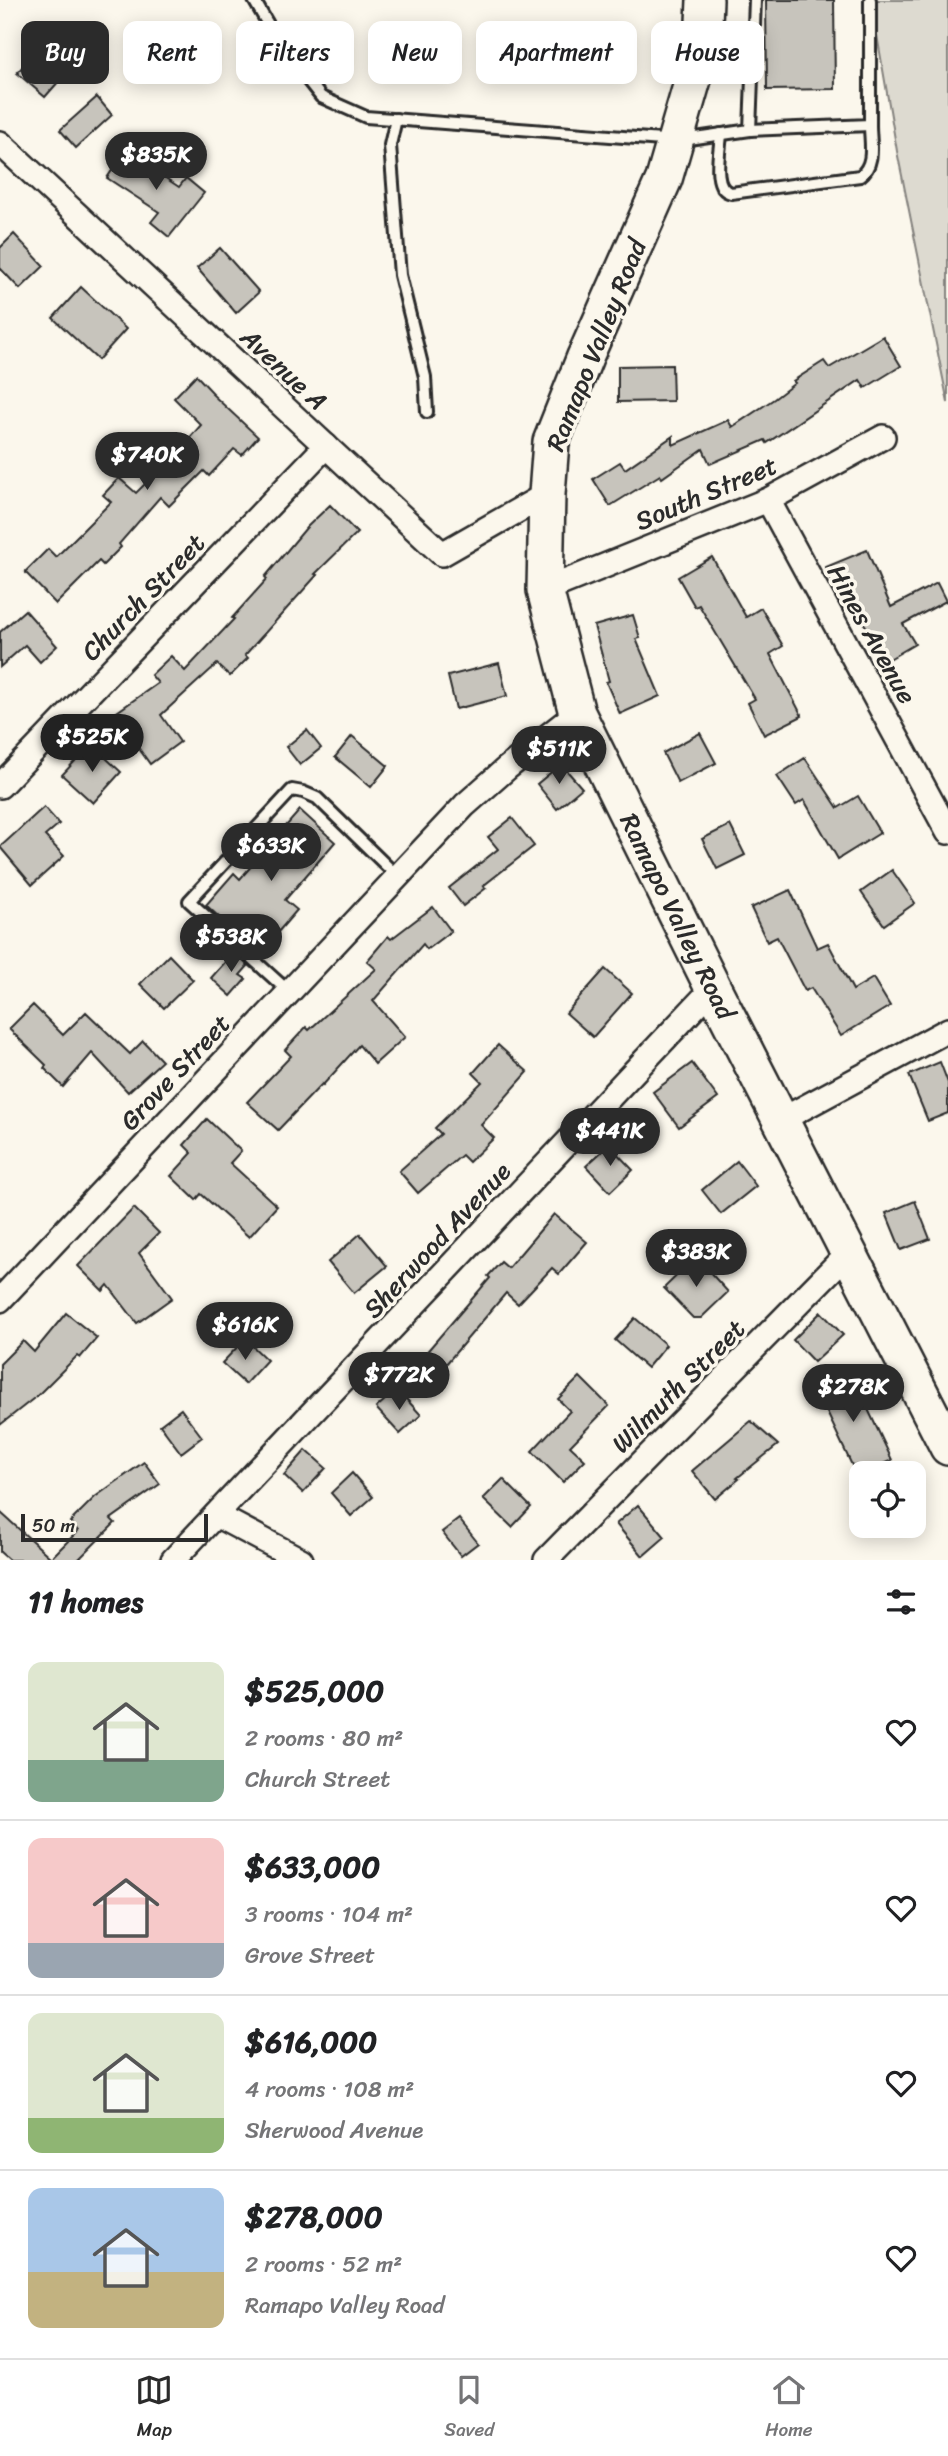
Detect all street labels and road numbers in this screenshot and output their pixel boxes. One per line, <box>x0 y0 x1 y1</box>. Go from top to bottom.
street label: Ramapo Valley Road <box>532 230 660 458</box>
street label: Avenue A <box>229 315 339 422</box>
street label: South Street <box>628 442 784 544</box>
street label: Church Street <box>69 522 217 672</box>
street label: Hines Avenue <box>814 555 930 713</box>
street label: Ramapo Valley Road <box>607 805 750 1030</box>
street label: Grove Street <box>108 1003 242 1141</box>
street label: Sherwood Avenue <box>351 1150 523 1329</box>
street label: Wilmuth Street <box>600 1308 756 1464</box>

